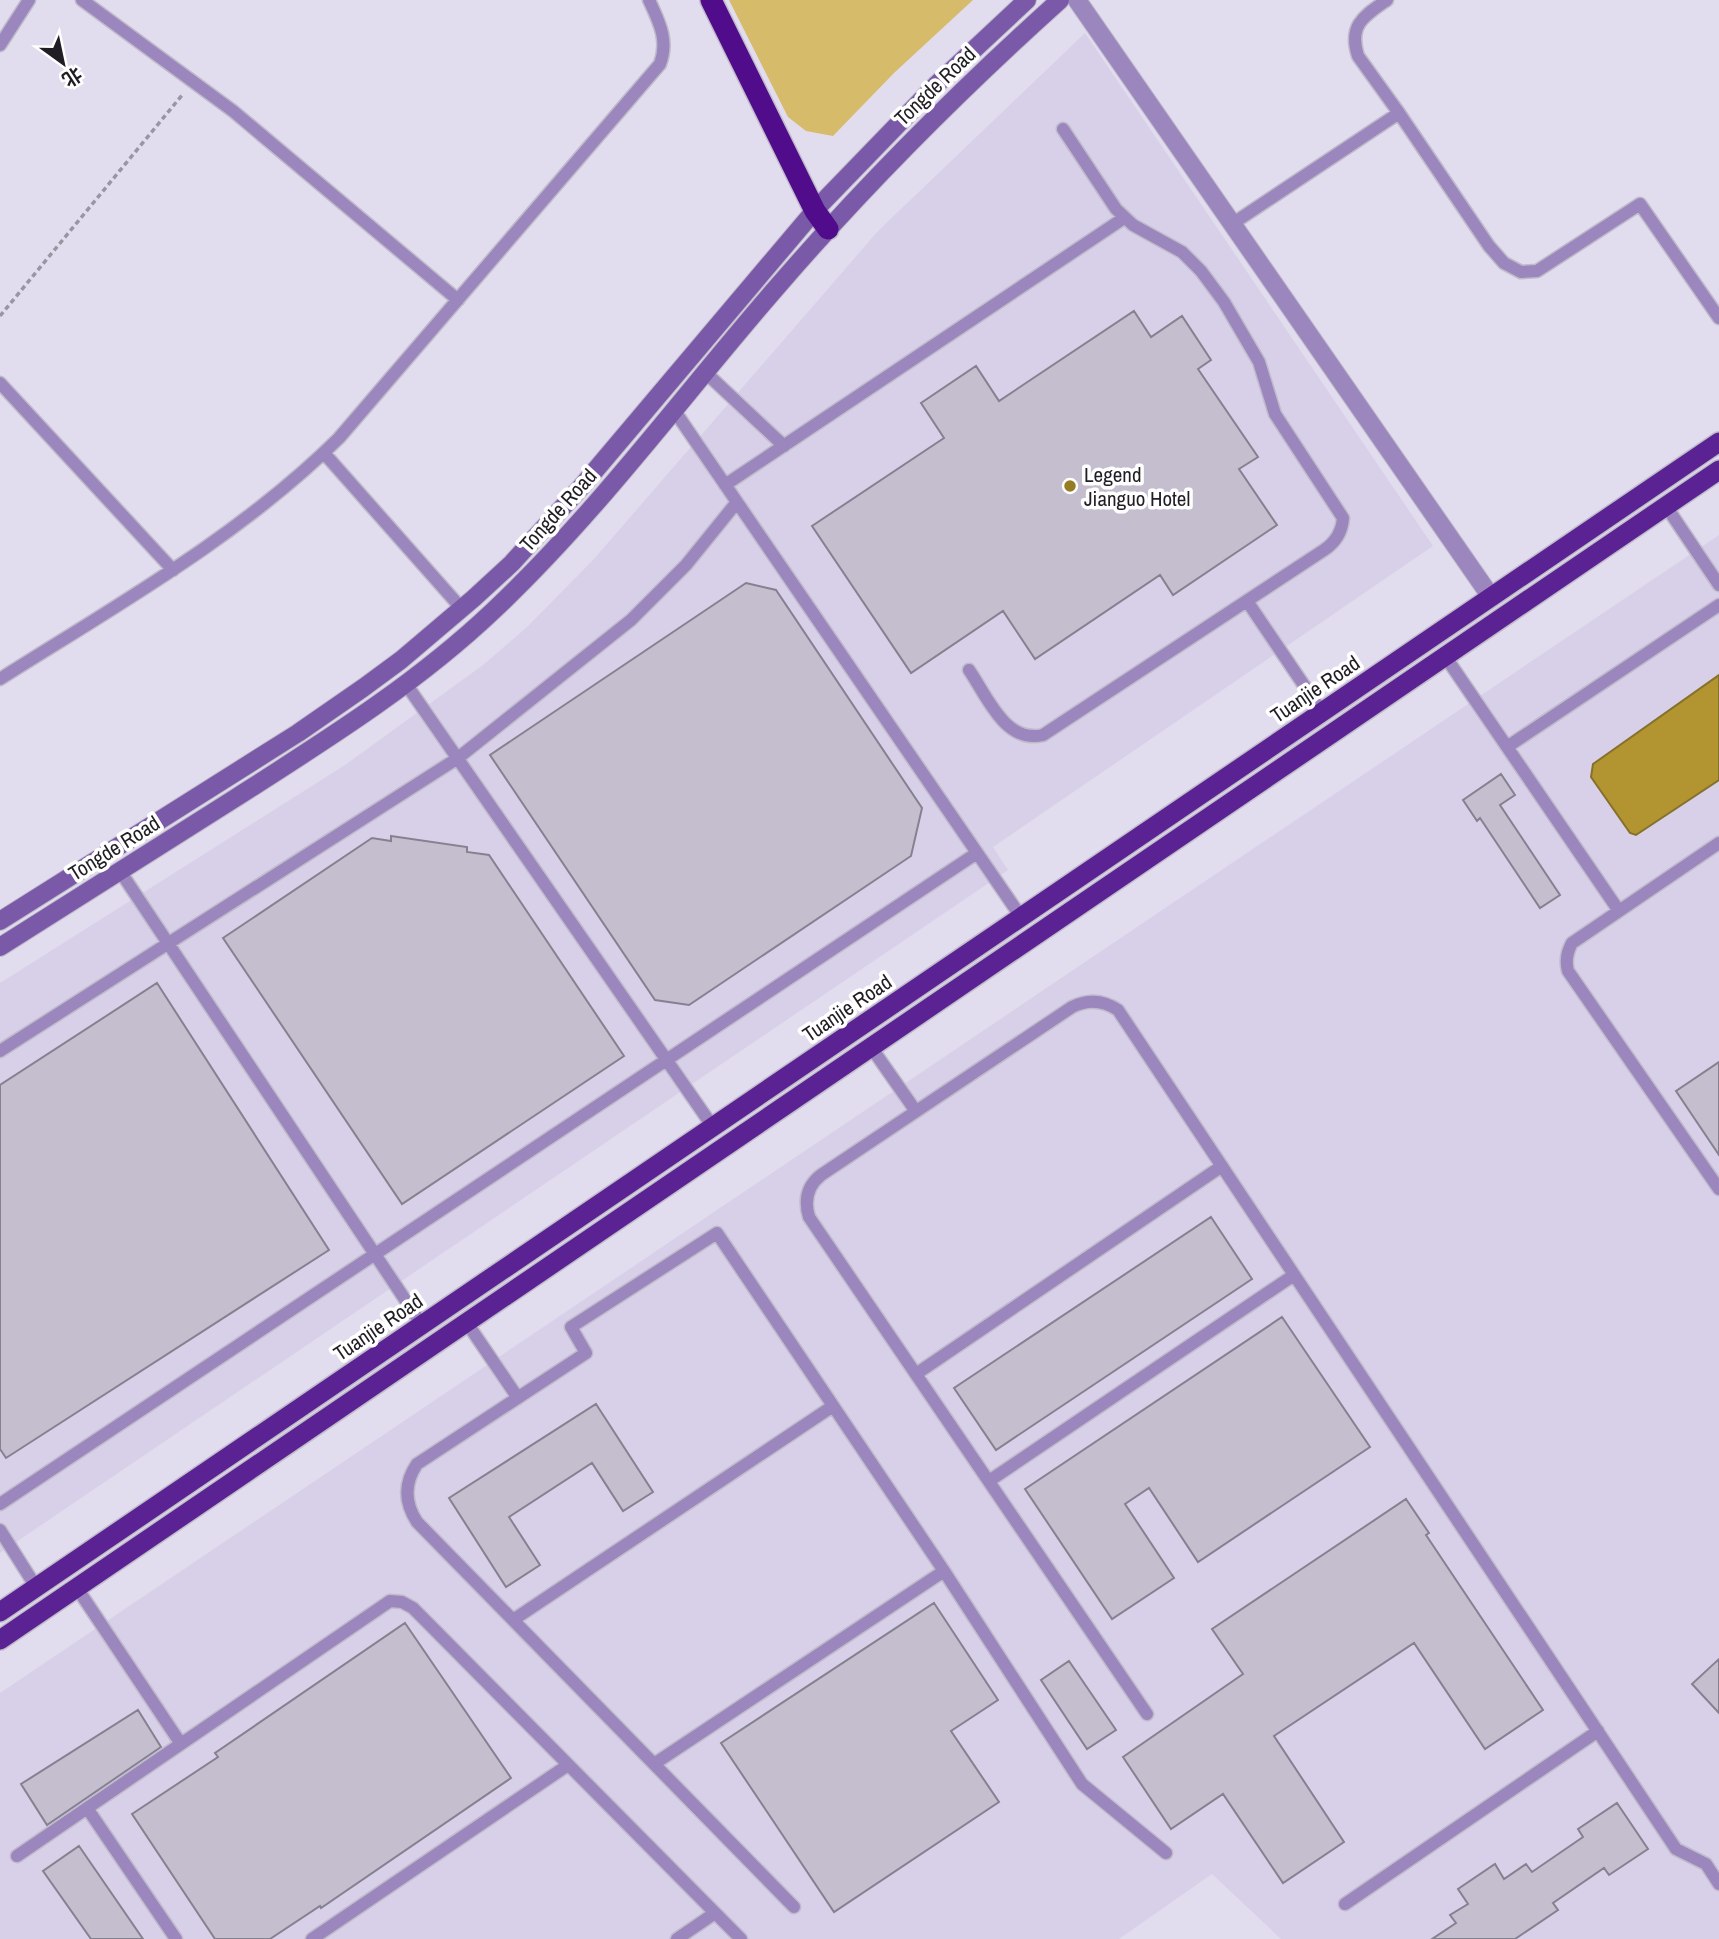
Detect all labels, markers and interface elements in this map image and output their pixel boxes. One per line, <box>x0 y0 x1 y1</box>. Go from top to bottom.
north arrow <box>28 28 98 98</box>
street label: Tongde Road <box>888 40 982 132</box>
text: 北 <box>57 61 87 93</box>
place label: Legend Jianguo Hotel <box>1084 460 1190 513</box>
street label: Tongde Road <box>513 462 603 558</box>
marker: Legend Jianguo Hotel <box>1062 478 1078 494</box>
street label: Tuanjie Road <box>1265 648 1365 730</box>
street label: Tongde Road <box>63 809 165 887</box>
street label: Tuanjie Road <box>797 967 897 1049</box>
street label: Tuanjie Road <box>328 1286 428 1368</box>

